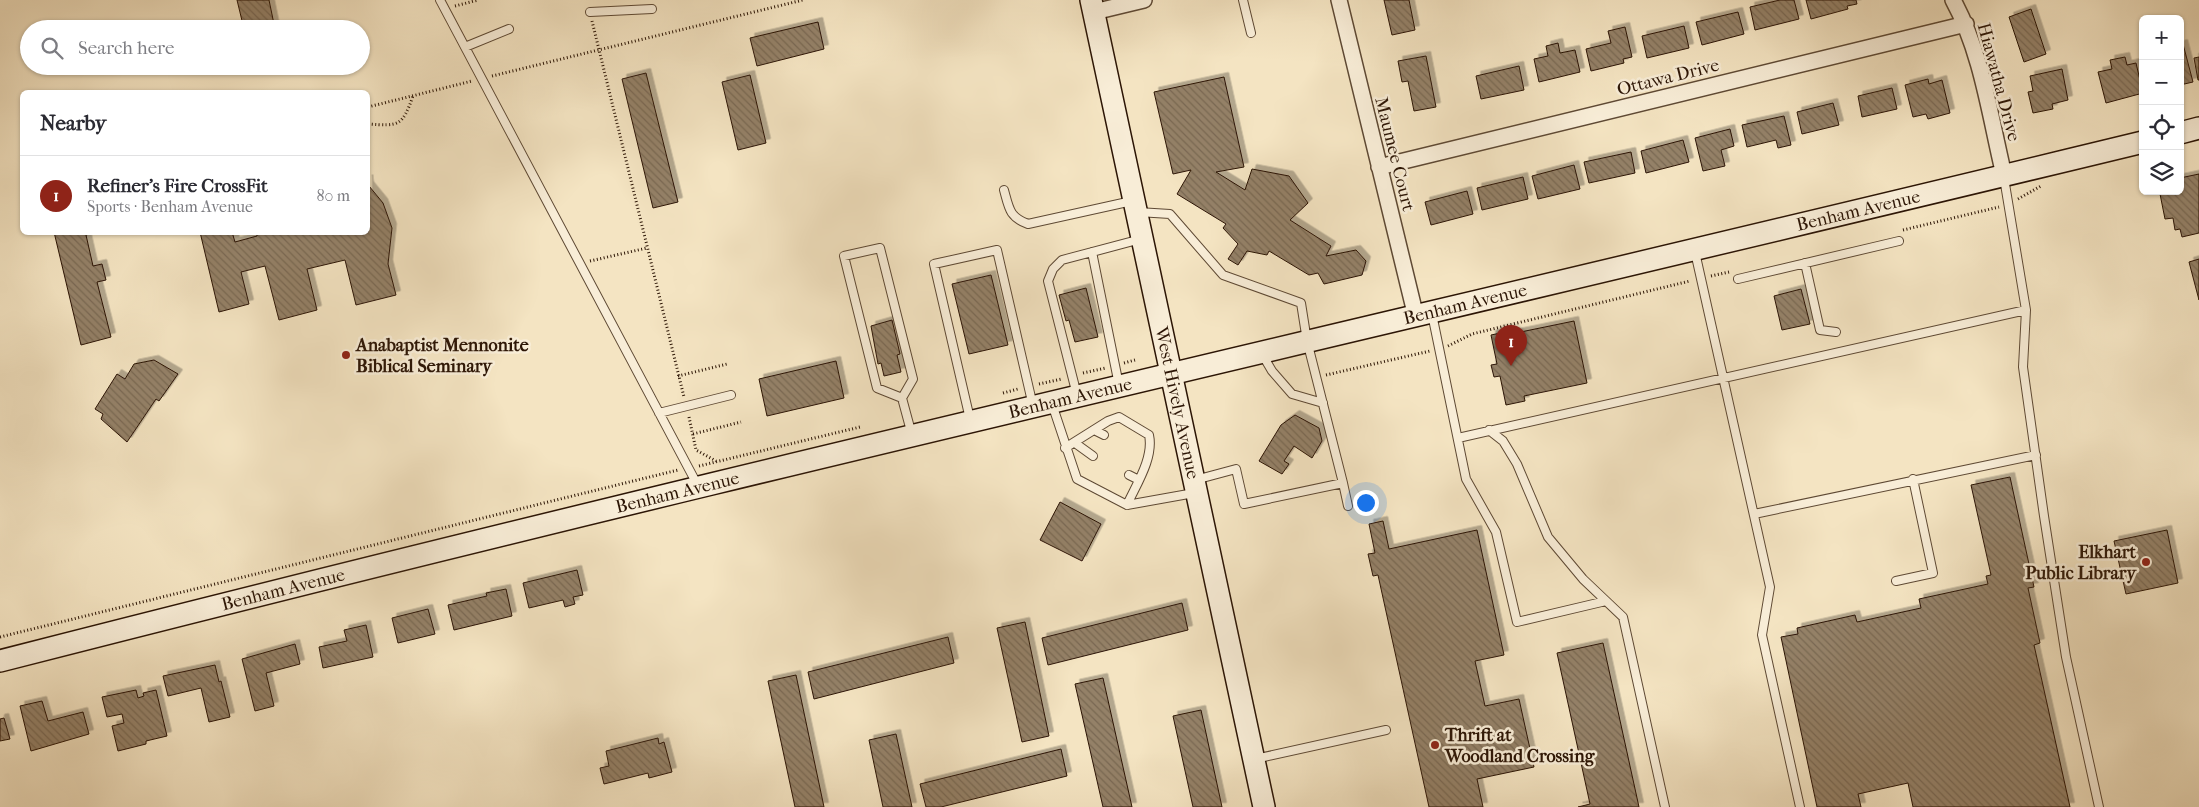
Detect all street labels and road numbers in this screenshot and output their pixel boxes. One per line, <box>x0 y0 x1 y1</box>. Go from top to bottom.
street label: Hiawatha Drive <box>1973 21 2024 144</box>
street label: Ottawa Drive <box>1615 55 1721 100</box>
street label: Maumee Court <box>1370 95 1419 214</box>
street label: Benham Avenue <box>1794 186 1922 236</box>
street label: Benham Avenue <box>1401 280 1529 329</box>
street label: West Hively Avenue <box>1150 324 1203 481</box>
street label: Benham Avenue <box>1006 373 1134 423</box>
street label: Benham Avenue <box>613 468 741 518</box>
street label: Benham Avenue <box>219 564 347 615</box>

